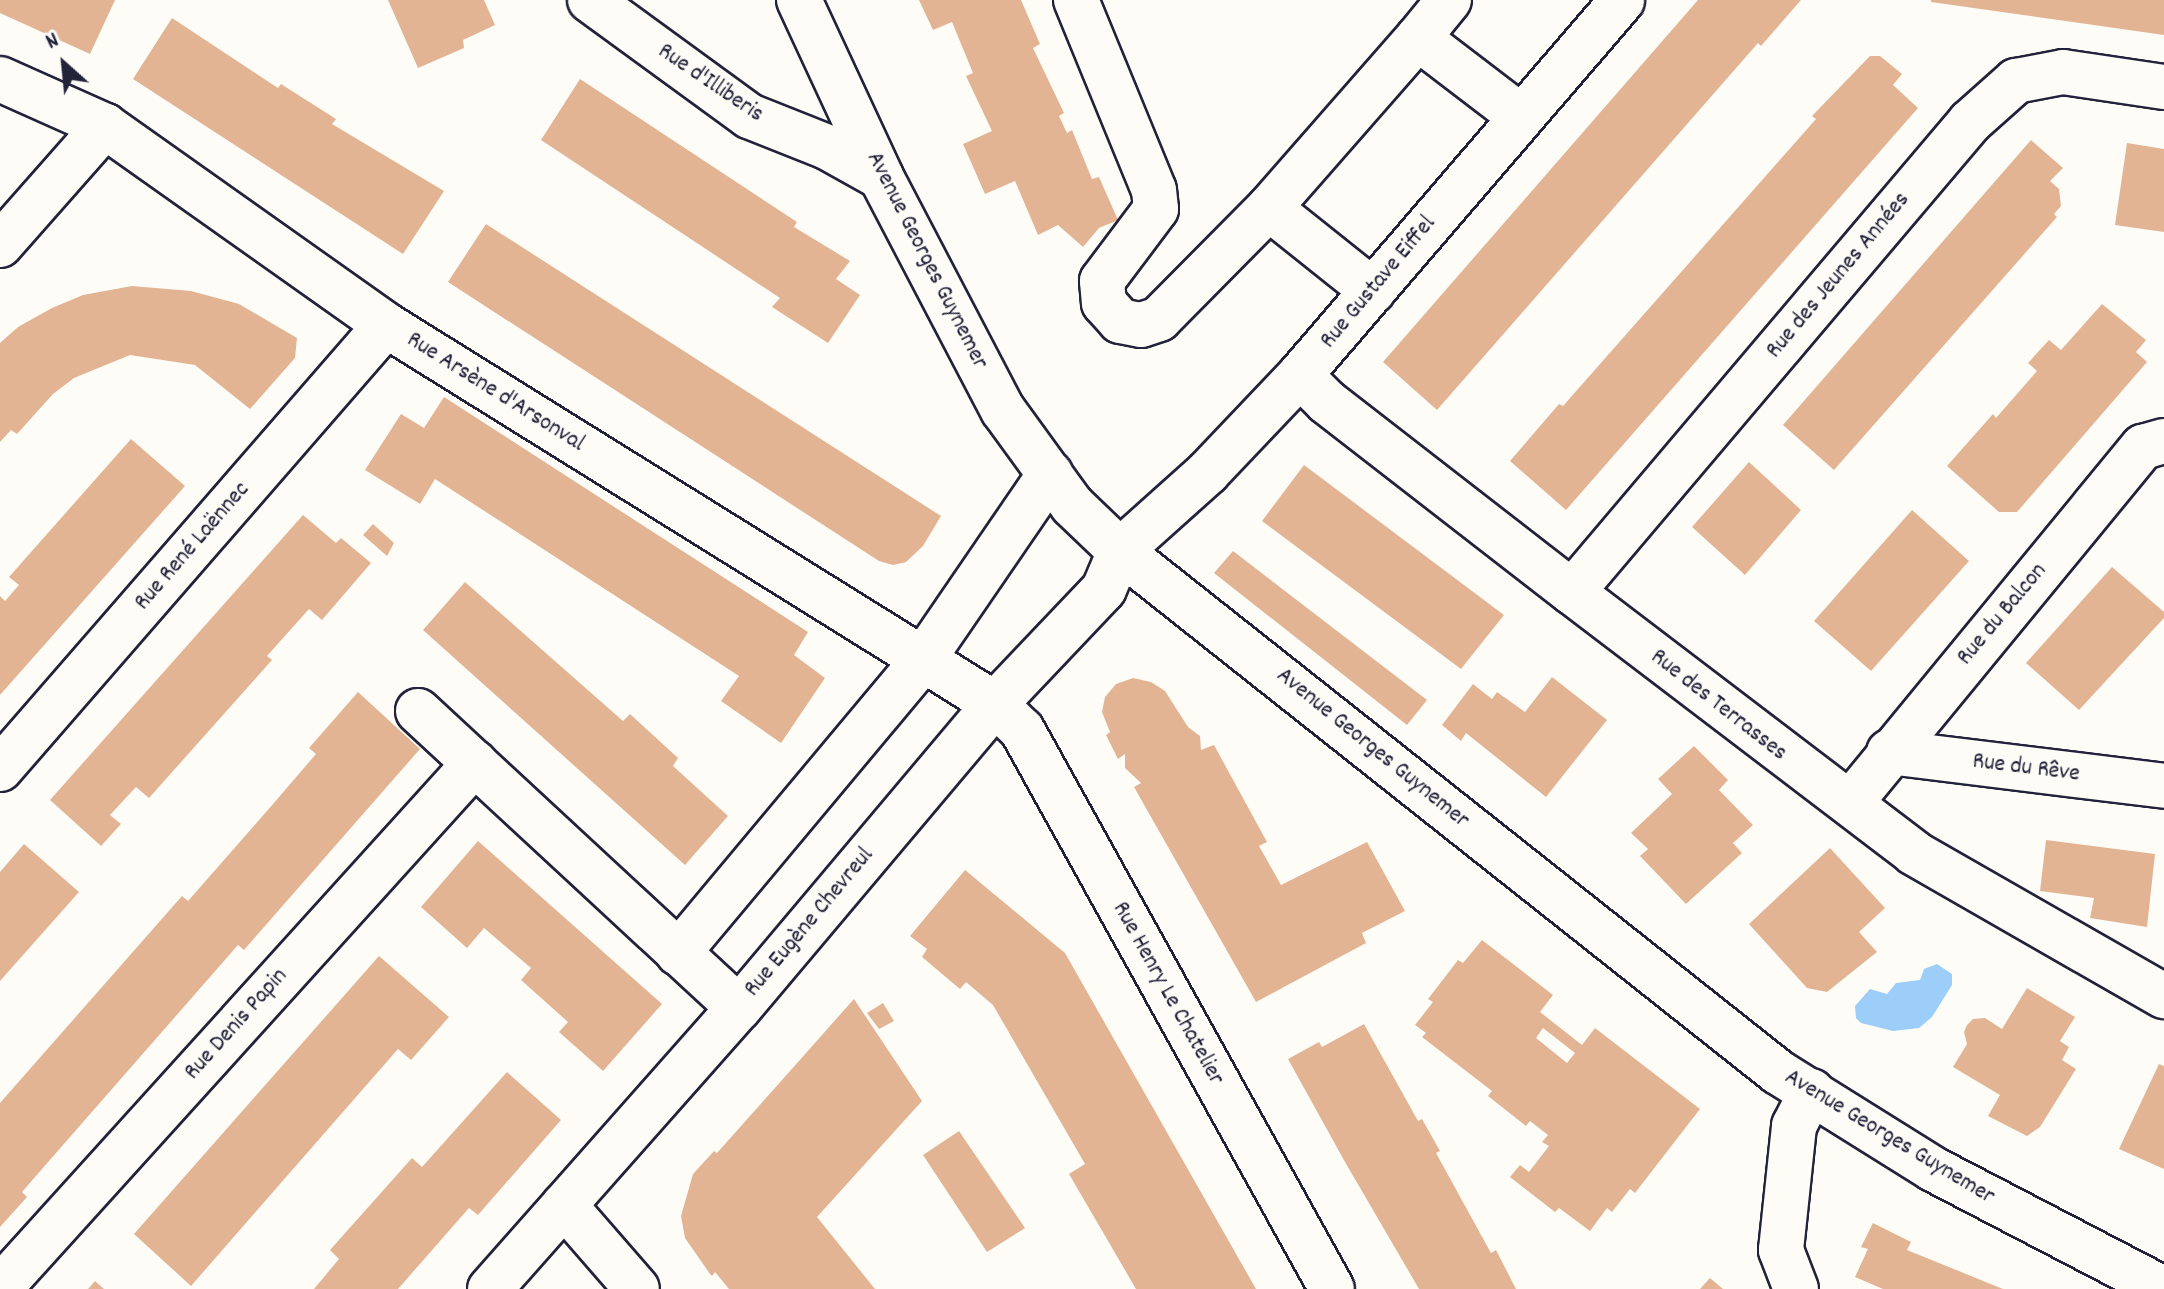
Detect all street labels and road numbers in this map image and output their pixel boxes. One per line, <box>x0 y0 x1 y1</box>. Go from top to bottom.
street label: Rue d'Illiberis <box>652 38 768 130</box>
street label: Avenue Georges Guynemer <box>859 148 993 374</box>
street label: Rue des Jeunes Années <box>1761 187 1917 365</box>
street label: Rue Gustave Eiffel <box>1315 211 1443 355</box>
street label: Rue Arsène d'Arsonval <box>401 327 589 459</box>
street label: Rue René Laënnec <box>129 477 257 617</box>
street label: Rue du Balcon <box>1952 558 2054 672</box>
street label: Rue des Terrasses <box>1644 644 1792 768</box>
street label: Avenue Georges Guynemer <box>1270 662 1474 836</box>
street label: Rue du Rêve <box>1971 748 2081 790</box>
street label: Rue Eugène Chevreul <box>739 842 881 1004</box>
street label: Rue Henry Le Chatelier <box>1105 897 1229 1091</box>
street label: Rue Denis Papin <box>179 963 295 1087</box>
street label: Avenue Georges Guynemer <box>1779 1064 1999 1212</box>

